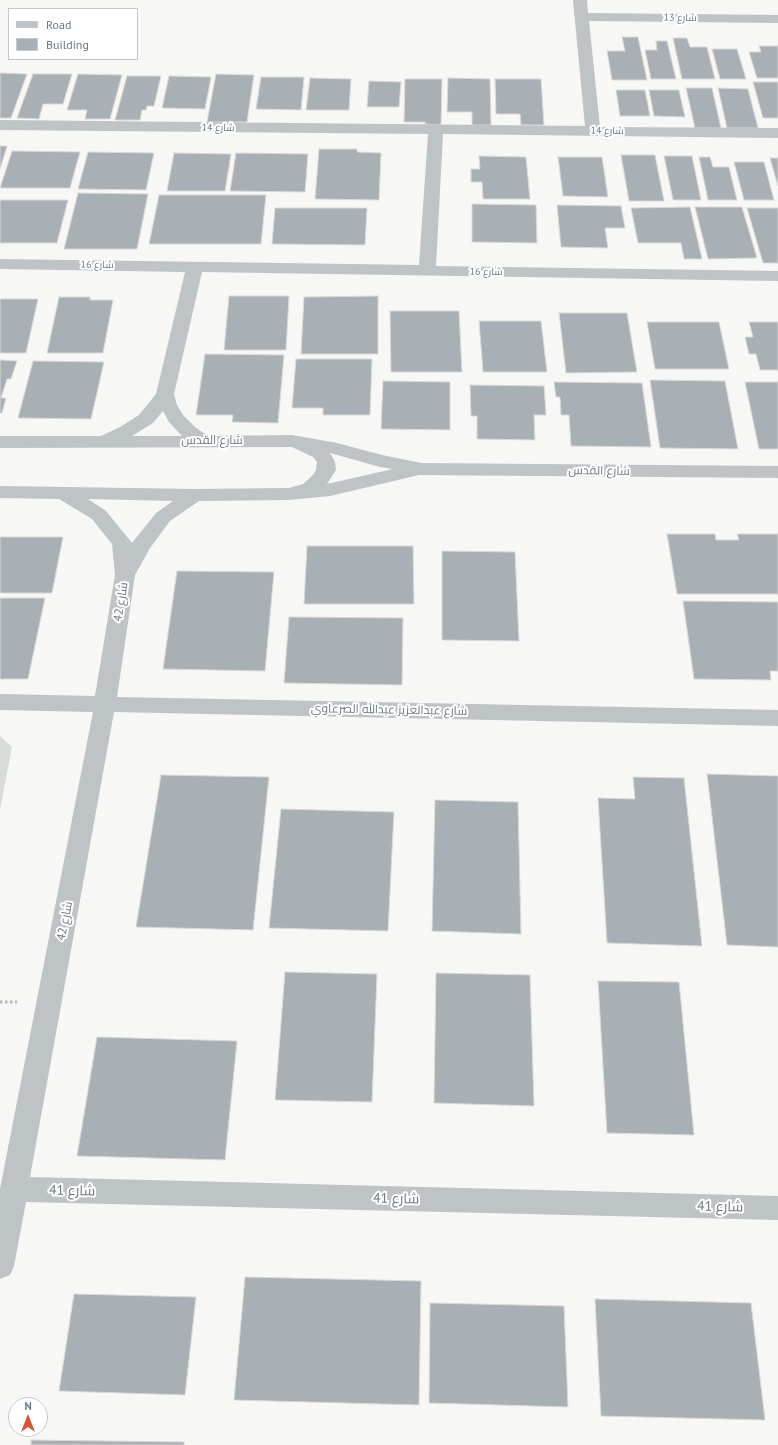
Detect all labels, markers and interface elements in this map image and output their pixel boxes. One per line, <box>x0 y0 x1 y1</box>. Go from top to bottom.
legend <box>8 8 138 60</box>
street label: شارع 13 <box>663 12 697 24</box>
text: Road <box>46 17 71 32</box>
text: Building <box>46 37 89 52</box>
street label: شارع 14 <box>201 122 235 134</box>
street label: شارع 14 <box>590 125 624 137</box>
street label: شارع 16 <box>80 259 114 271</box>
street label: شارع 16 <box>469 266 503 278</box>
street label: شارع القدس <box>181 434 243 448</box>
street label: شارع القدس <box>568 463 630 479</box>
street label: شارع 42 <box>111 581 131 623</box>
street label: شارع عبدالعزيز عبدالله الصرعاوي <box>311 701 467 719</box>
street label: شارع 42 <box>54 900 76 942</box>
street label: شارع 41 <box>49 1182 95 1200</box>
street label: شارع 41 <box>373 1190 419 1208</box>
street label: شارع 41 <box>697 1198 743 1216</box>
north arrow <box>8 1397 48 1437</box>
text: N <box>24 1399 32 1413</box>

